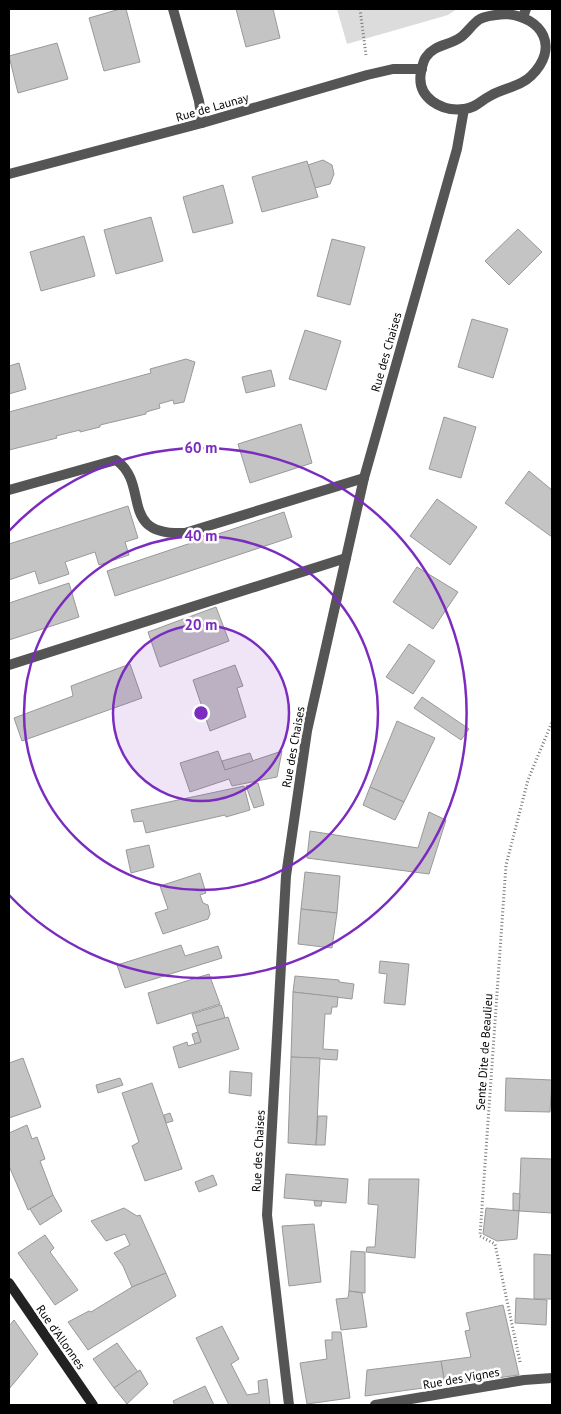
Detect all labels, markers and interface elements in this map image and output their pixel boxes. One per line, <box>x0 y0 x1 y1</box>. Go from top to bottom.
street label: Rue de Launay <box>174 89 251 125</box>
street label: Rue des Chaises <box>367 310 405 394</box>
text: 60 m <box>185 438 217 457</box>
text: 40 m <box>185 526 217 545</box>
text: 20 m <box>185 615 217 634</box>
centre of rings <box>192 704 210 722</box>
street label: Rue des Chaises <box>278 705 308 789</box>
street label: Sente Dite de Beaulieu <box>472 993 496 1111</box>
street label: Rue des Chaises <box>248 1109 268 1193</box>
street label: Rue d'Allonnes <box>33 1302 89 1372</box>
street label: Rue des Vignes <box>422 1364 500 1392</box>

